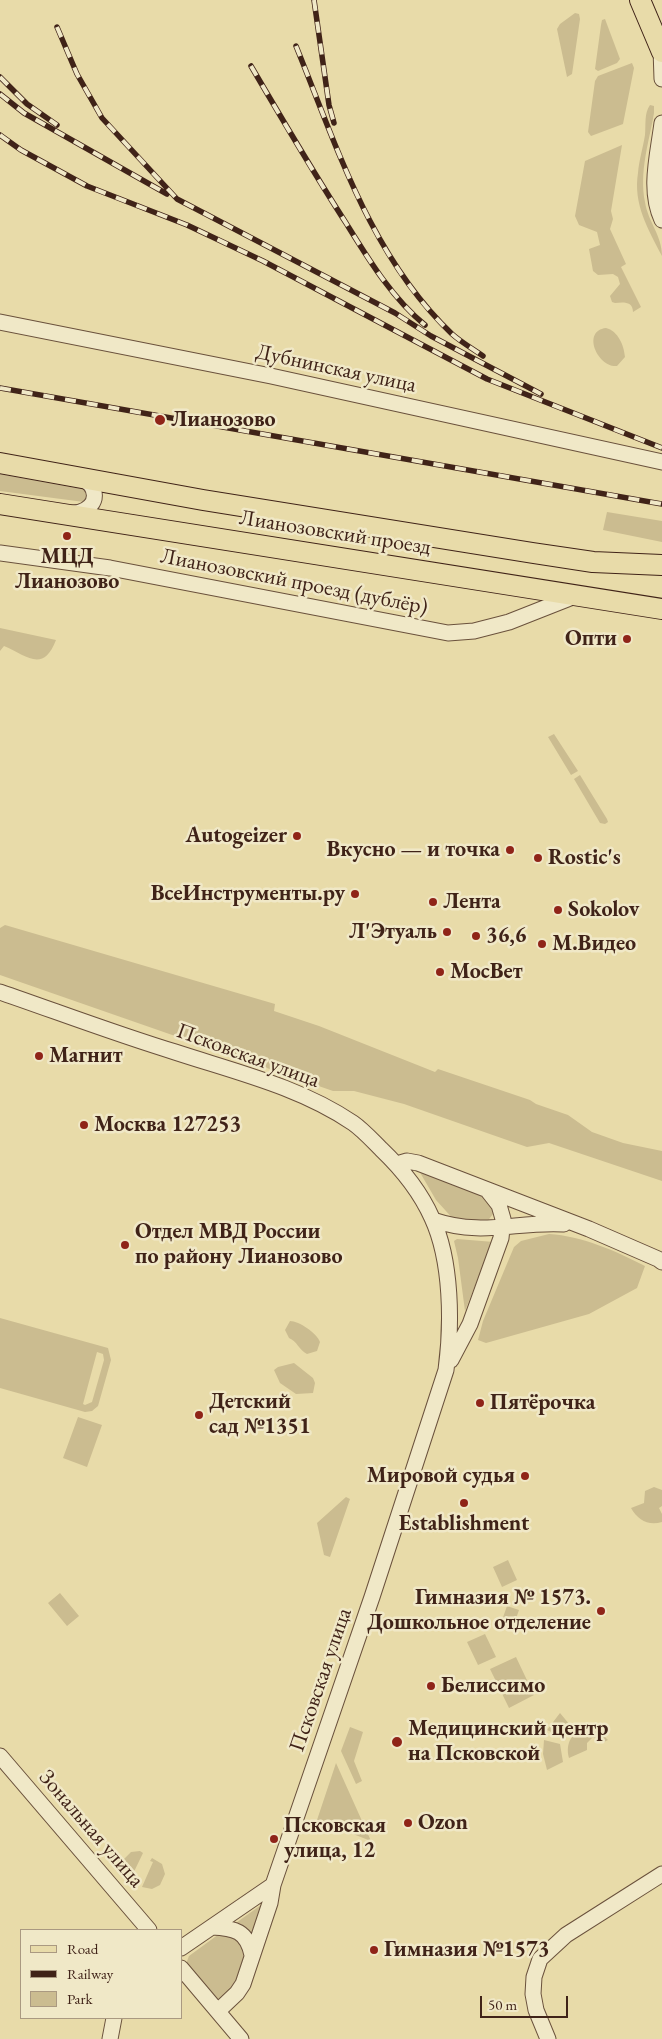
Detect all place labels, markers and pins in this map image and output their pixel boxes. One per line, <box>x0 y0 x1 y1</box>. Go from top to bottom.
place label: Лианозово <box>171 407 276 433</box>
marker: Лианозово <box>153 413 167 427</box>
marker: МЦД Лианозово <box>61 530 73 542</box>
place label: МЦД Лианозово <box>15 544 119 596</box>
place label: Опти <box>565 626 617 652</box>
marker: Опти <box>621 633 633 645</box>
place label: Autogeizer <box>186 823 287 849</box>
marker: Autogeizer <box>291 830 303 842</box>
place label: Вкусно — и точка <box>327 837 500 863</box>
marker: Вкусно — и точка <box>504 844 516 856</box>
place label: Rostic's <box>548 845 621 871</box>
marker: Rostic's <box>532 852 544 864</box>
place label: ВсеИнструменты.ру <box>151 881 345 907</box>
marker: ВсеИнструменты.ру <box>349 888 361 900</box>
place label: Лента <box>443 889 501 915</box>
marker: Лента <box>427 896 439 908</box>
place label: Sokolov <box>568 897 639 923</box>
marker: Sokolov <box>552 904 564 916</box>
place label: Л'Этуаль <box>349 919 437 945</box>
place label: 36,6 <box>486 923 526 949</box>
marker: Л'Этуаль <box>441 926 453 938</box>
marker: 36,6 <box>470 930 482 942</box>
place label: М.Видео <box>552 931 636 957</box>
marker: М.Видео <box>536 938 548 950</box>
place label: МосВет <box>450 959 523 985</box>
marker: МосВет <box>434 966 446 978</box>
place label: Магнит <box>49 1043 123 1069</box>
marker: Магнит <box>33 1050 45 1062</box>
place label: Москва 127253 <box>94 1112 241 1138</box>
marker: Москва 127253 <box>78 1119 90 1131</box>
place label: Отдел МВД России по району Лианозово <box>135 1219 342 1270</box>
marker: Отдел МВД России по району Лианозово <box>119 1239 131 1251</box>
place label: Детский сад №1351 <box>209 1389 311 1440</box>
place label: Пятёрочка <box>490 1390 595 1416</box>
marker: Пятёрочка <box>474 1397 486 1409</box>
marker: Детский сад №1351 <box>193 1409 205 1421</box>
place label: Мировой судья <box>367 1463 515 1489</box>
marker: Мировой судья <box>519 1470 531 1482</box>
marker: Establishment <box>458 1497 470 1509</box>
place label: Establishment <box>399 1511 529 1537</box>
place label: Гимназия № 1573. Дошкольное отделение <box>367 1585 591 1636</box>
marker: Гимназия № 1573. Дошкольное отделение <box>595 1605 607 1617</box>
place label: Белиссимо <box>441 1673 545 1699</box>
marker: Белиссимо <box>425 1680 437 1692</box>
place label: Медицинский центр на Псковской <box>408 1716 608 1768</box>
marker: Медицинский центр на Псковской <box>390 1735 404 1749</box>
place label: Ozon <box>418 1810 468 1836</box>
place label: Псковская улица, 12 <box>284 1813 386 1864</box>
marker: Ozon <box>402 1817 414 1829</box>
marker: Псковская улица, 12 <box>268 1833 280 1845</box>
place label: Гимназия №1573 <box>384 1937 549 1963</box>
marker: Гимназия №1573 <box>368 1944 380 1956</box>

